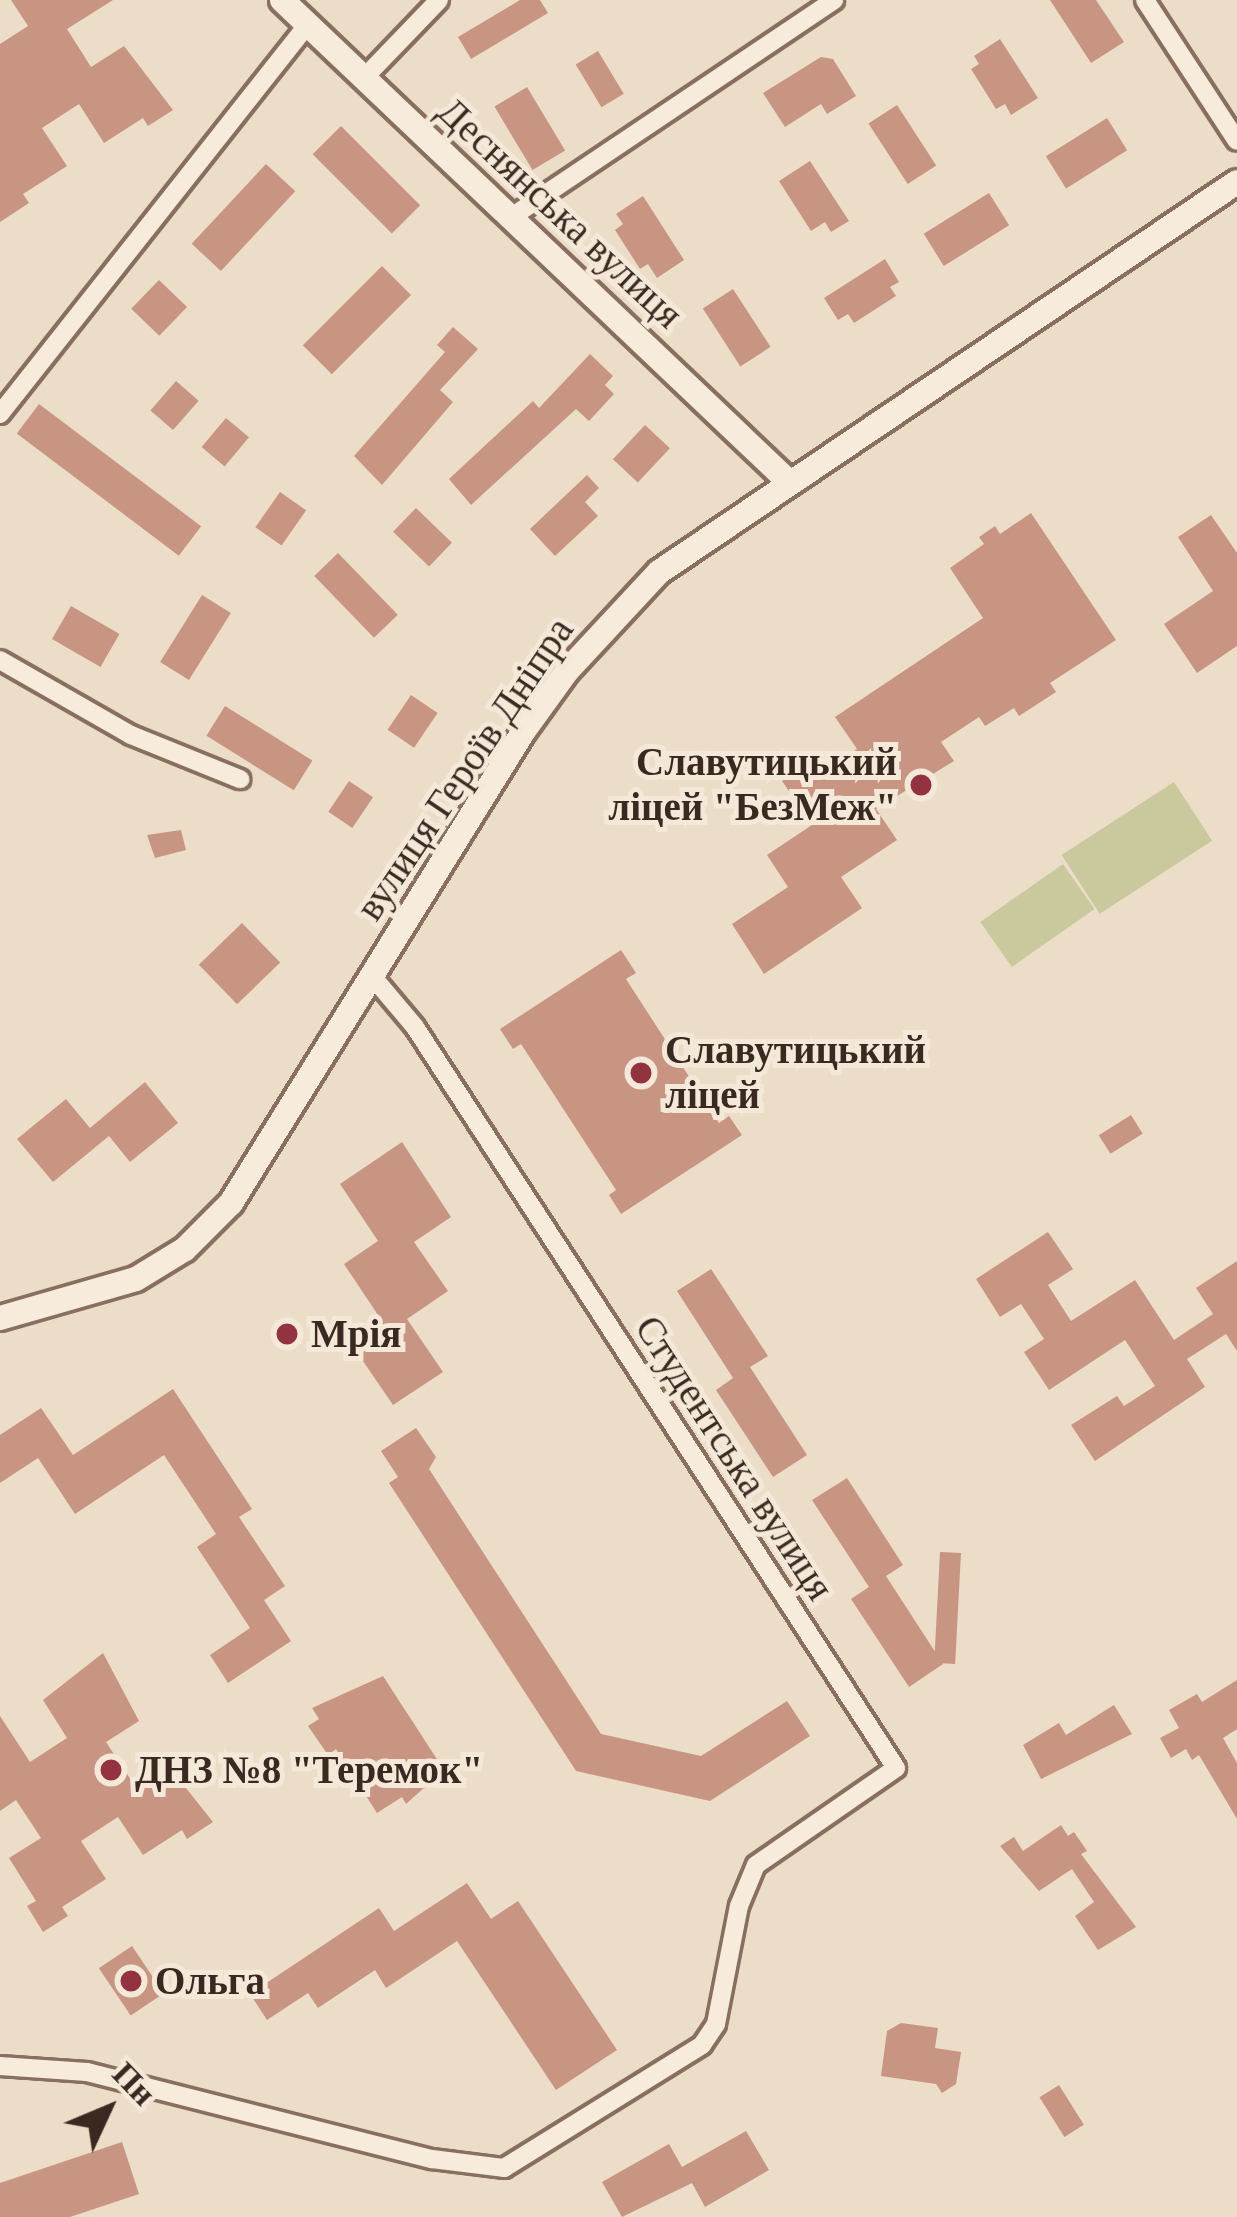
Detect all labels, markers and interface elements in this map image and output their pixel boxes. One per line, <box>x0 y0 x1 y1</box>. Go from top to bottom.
street label: Деснянська вулиця <box>428 88 692 338</box>
street label: вулиця Героїв Дніпра <box>346 609 584 929</box>
place label: Славутицький ліцей "БезМеж" <box>608 740 897 831</box>
marker: Славутицький ліцей "БезМеж" <box>908 772 934 798</box>
place label: Славутицький ліцей <box>665 1028 926 1119</box>
marker: Славутицький ліцей <box>628 1060 654 1086</box>
street label: Студентська вулиця <box>625 1307 843 1609</box>
place label: Мрiя <box>311 1311 401 1357</box>
marker: Мрiя <box>274 1321 300 1347</box>
place label: ДНЗ №8 "Теремок" <box>135 1747 483 1793</box>
marker: ДНЗ №8 "Теремок" <box>98 1757 124 1783</box>
place label: Ольга <box>155 1958 265 2004</box>
marker: Ольга <box>118 1968 144 1994</box>
north arrow <box>48 2049 168 2169</box>
text: Пн <box>105 2055 162 2113</box>

